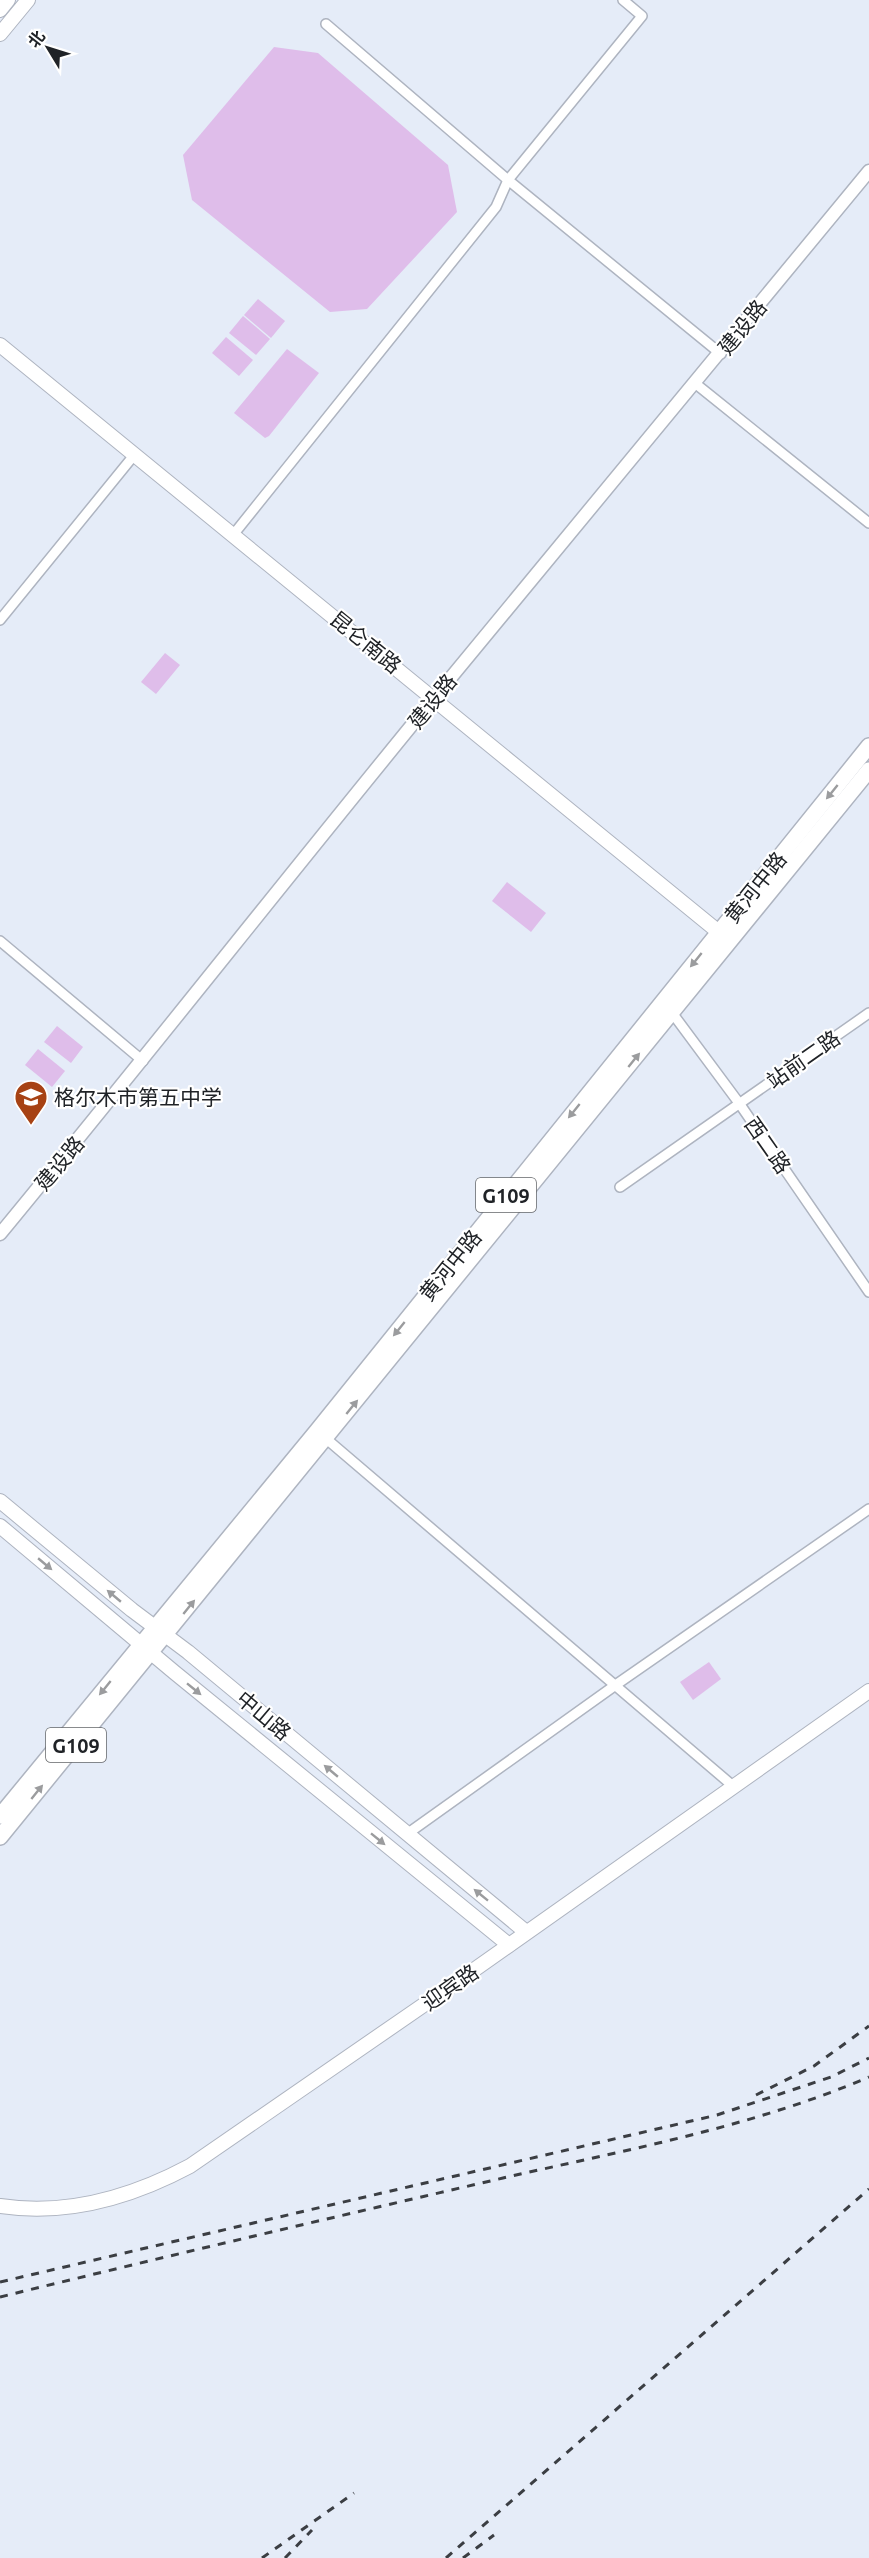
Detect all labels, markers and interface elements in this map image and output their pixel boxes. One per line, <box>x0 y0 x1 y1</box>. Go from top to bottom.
north arrow <box>18 18 78 78</box>
text: 北 <box>24 27 48 51</box>
street label: 建设路 <box>713 295 771 359</box>
street label: 昆仑南路 <box>326 606 406 678</box>
street label: 建设路 <box>403 669 461 733</box>
one-way arrow <box>826 784 839 799</box>
street label: 黄河中路 <box>719 847 791 927</box>
one-way arrow <box>691 952 703 967</box>
street label: 站前二路 <box>762 1025 844 1093</box>
one-way arrow <box>627 1052 640 1068</box>
school or university icon: 格尔木市第五中学 <box>13 1079 49 1126</box>
place label: 格尔木市第五中学 <box>54 1085 222 1109</box>
one-way arrow <box>568 1104 581 1119</box>
street label: 西二路 <box>740 1112 796 1178</box>
street label: 建设路 <box>30 1131 88 1195</box>
road number: G109 <box>476 1178 536 1212</box>
street label: 黄河中路 <box>414 1225 486 1305</box>
one-way arrow <box>393 1321 406 1336</box>
one-way arrow <box>345 1399 358 1415</box>
one-way arrow <box>37 1557 52 1570</box>
one-way arrow <box>106 1589 122 1602</box>
one-way arrow <box>182 1600 195 1615</box>
one-way arrow <box>98 1680 111 1696</box>
one-way arrow <box>187 1682 202 1695</box>
street label: 中山路 <box>232 1686 296 1744</box>
road number: G109 <box>46 1728 106 1762</box>
one-way arrow <box>324 1765 339 1778</box>
one-way arrow <box>30 1785 43 1800</box>
one-way arrow <box>370 1832 386 1845</box>
one-way arrow <box>473 1889 489 1902</box>
street label: 迎宾路 <box>417 1959 483 2015</box>

